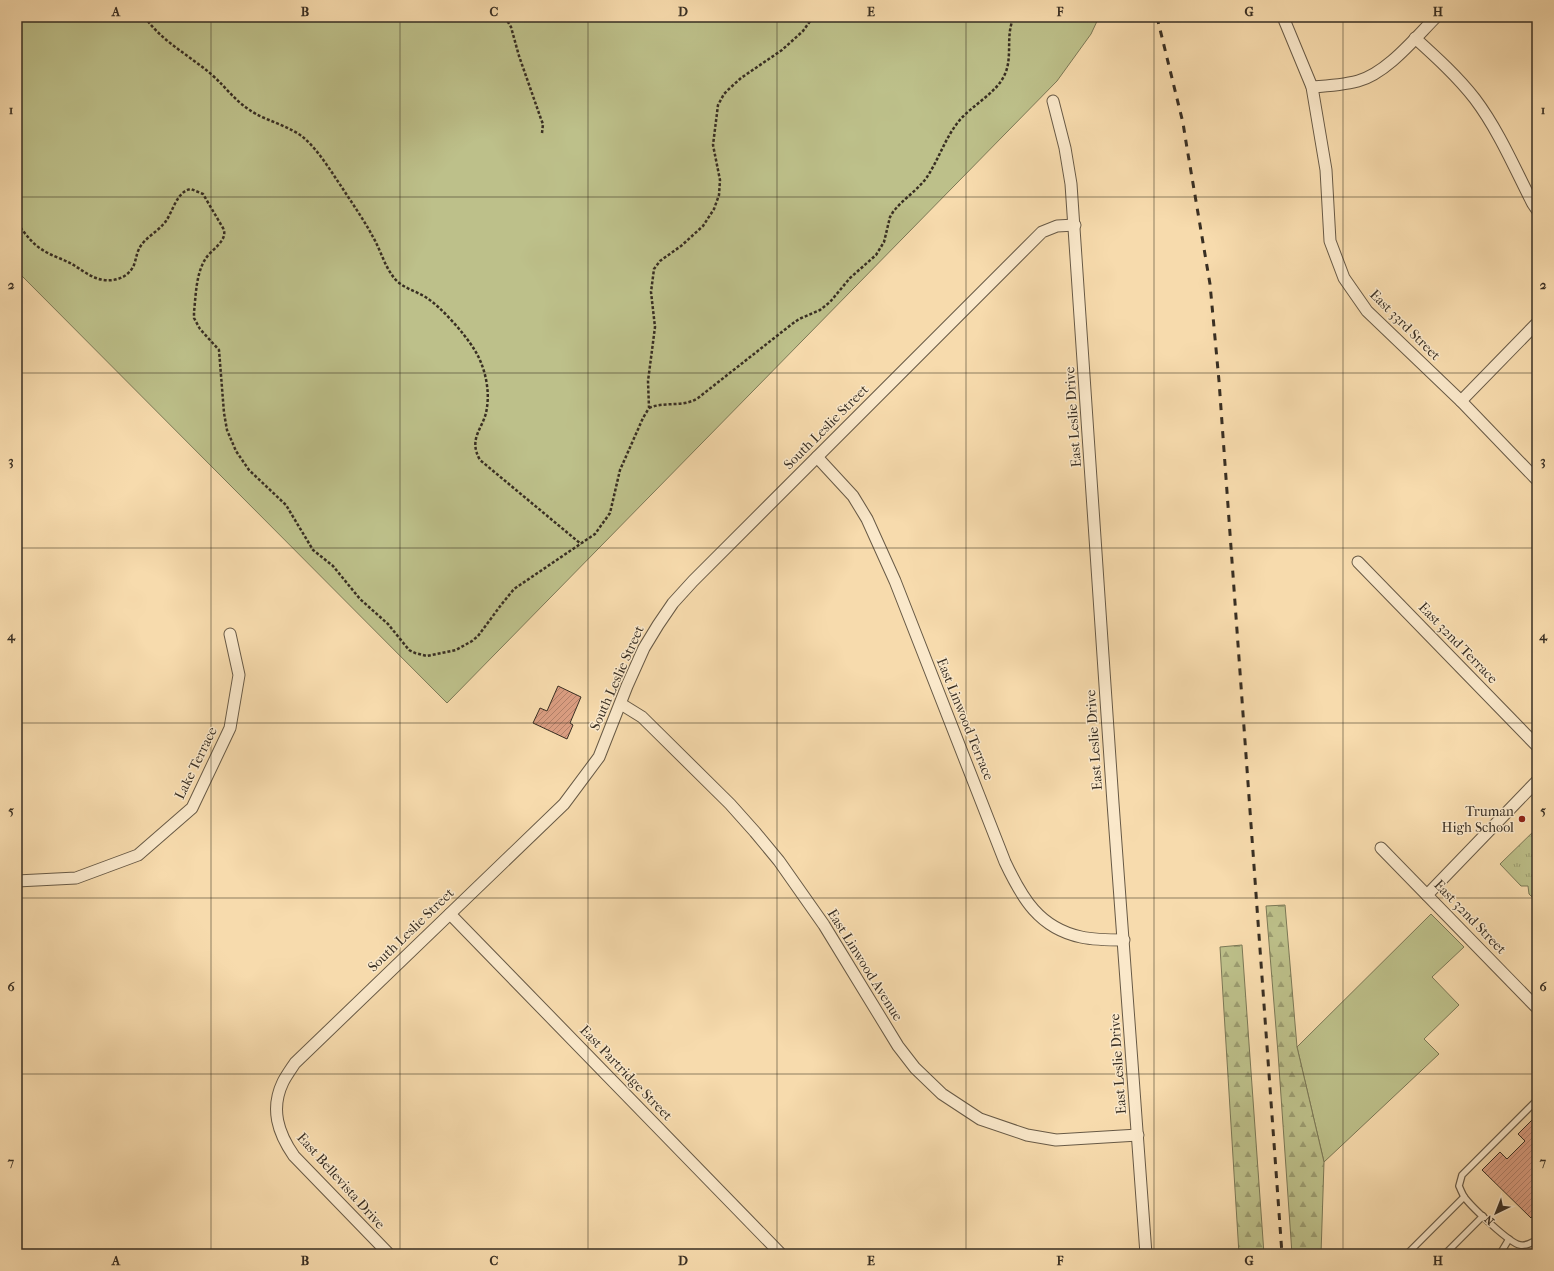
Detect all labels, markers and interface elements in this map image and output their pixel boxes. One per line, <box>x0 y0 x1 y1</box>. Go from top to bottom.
text: A <box>111 4 121 19</box>
text: B <box>301 4 310 19</box>
text: C <box>490 4 499 19</box>
text: D <box>678 4 688 19</box>
text: E <box>867 4 875 19</box>
text: F <box>1056 4 1064 19</box>
text: G <box>1244 4 1254 19</box>
text: H <box>1433 4 1444 19</box>
text: 1 <box>9 102 14 117</box>
text: 1 <box>1541 102 1546 117</box>
text: 2 <box>8 277 15 292</box>
text: 2 <box>1540 277 1547 292</box>
street label: East 33rd Street <box>1366 286 1444 364</box>
street label: East Leslie Drive <box>1061 366 1085 468</box>
street label: South Leslie Street <box>780 381 872 473</box>
text: 3 <box>8 453 14 469</box>
text: 3 <box>1540 453 1546 469</box>
street label: East 32nd Terrace <box>1415 599 1501 687</box>
street label: South Leslie Street <box>586 623 648 733</box>
text: 4 <box>6 628 16 644</box>
text: 4 <box>1538 628 1548 644</box>
street label: East Linwood Terrace <box>933 655 997 783</box>
street label: East Leslie Drive <box>1082 689 1106 791</box>
street label: Lake Terrace <box>171 724 221 802</box>
text: 5 <box>8 803 14 818</box>
place label: Truman High School <box>1441 803 1514 836</box>
text: 5 <box>1540 803 1546 818</box>
marker: Truman High School <box>1517 814 1527 824</box>
street label: East 32nd Street <box>1430 876 1510 958</box>
street label: South Leslie Street <box>364 885 458 975</box>
street label: East Linwood Avenue <box>824 906 906 1024</box>
text: 6 <box>7 979 15 994</box>
text: 6 <box>1539 979 1547 994</box>
street label: East Leslie Drive <box>1106 1013 1130 1115</box>
street label: East Partridge Street <box>576 1022 676 1124</box>
street label: East Bellevista Drive <box>293 1129 389 1233</box>
text: 7 <box>7 1154 15 1169</box>
text: 7 <box>1539 1154 1547 1169</box>
north arrow <box>1476 1193 1516 1233</box>
text: N <box>1482 1212 1497 1228</box>
text: A <box>111 1253 121 1268</box>
text: B <box>301 1253 310 1268</box>
text: C <box>490 1253 499 1268</box>
text: D <box>678 1253 688 1268</box>
text: E <box>867 1253 875 1268</box>
text: F <box>1056 1253 1064 1268</box>
text: G <box>1244 1253 1254 1268</box>
text: H <box>1433 1253 1444 1268</box>

